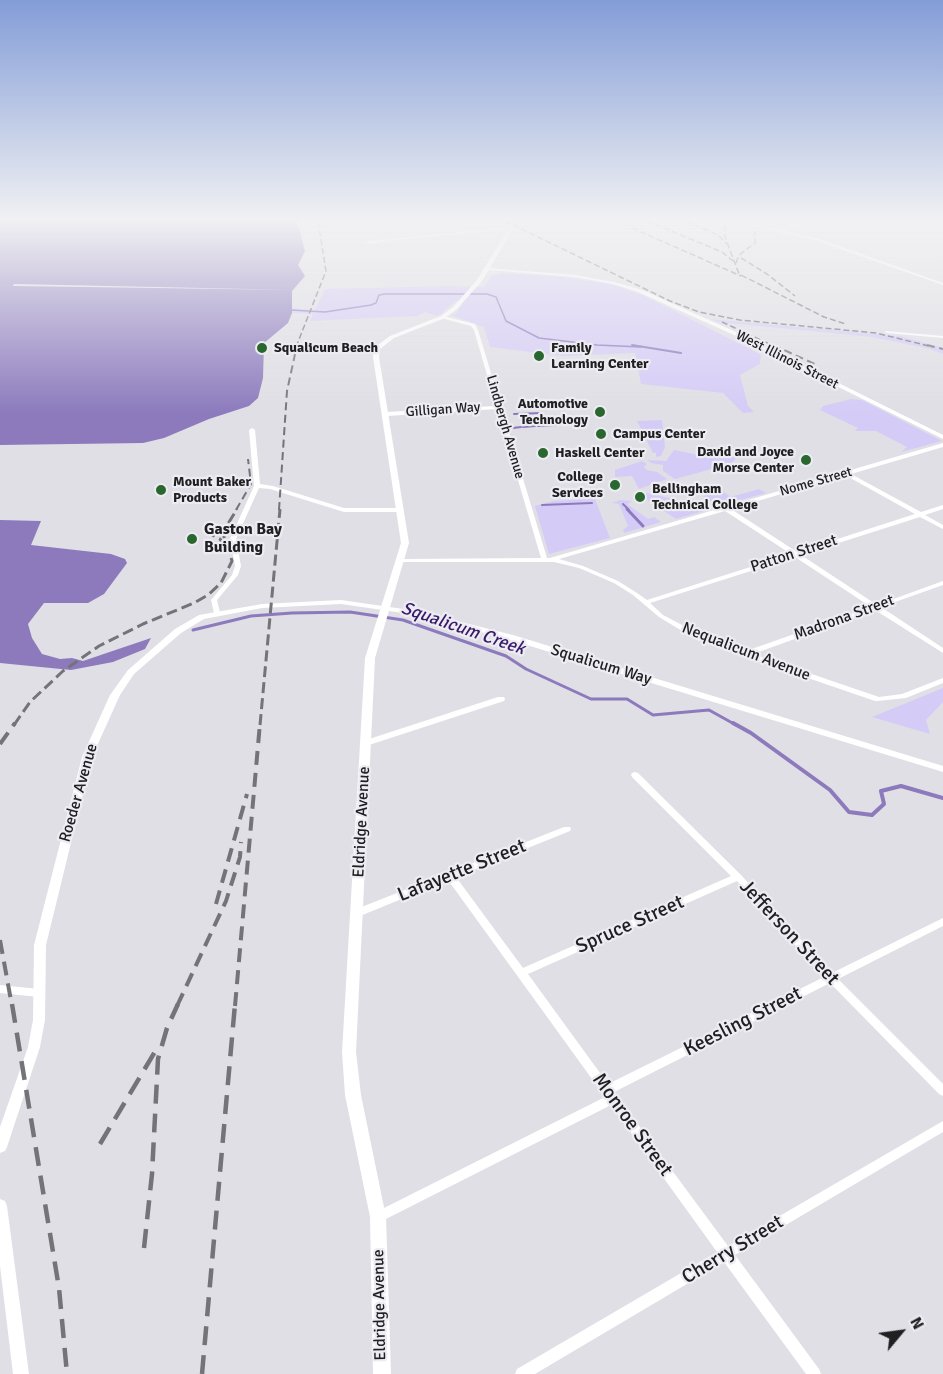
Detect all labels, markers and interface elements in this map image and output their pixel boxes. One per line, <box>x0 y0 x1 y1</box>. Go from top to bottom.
street label: West Illinois Street <box>733 327 841 393</box>
place label: Squalicum Beach <box>274 340 378 356</box>
place label: Family Learning Center <box>551 340 649 372</box>
marker: Squalicum Beach <box>255 341 269 355</box>
marker: Family Learning Center <box>532 349 546 363</box>
street label: Lindbergh Avenue <box>482 373 528 481</box>
place label: Automotive Technology <box>518 396 588 428</box>
street label: Gilligan Way <box>405 399 481 421</box>
marker: Automotive Technology <box>593 405 607 419</box>
place label: Campus Center <box>613 426 705 442</box>
marker: Campus Center <box>594 427 608 441</box>
place label: David and Joyce Morse Center <box>697 444 794 476</box>
place label: Haskell Center <box>555 445 644 461</box>
marker: Haskell Center <box>536 446 550 460</box>
marker: David and Joyce Morse Center <box>799 453 813 467</box>
street label: Nome Street <box>778 464 854 500</box>
place label: College Services <box>552 469 603 502</box>
place label: Mount Baker Products <box>173 474 251 506</box>
marker: College Services <box>608 478 622 492</box>
place label: Bellingham Technical College <box>652 481 758 514</box>
marker: Mount Baker Products <box>154 483 168 497</box>
marker: Bellingham Technical College <box>633 490 647 504</box>
place label: Gaston Bay Building <box>204 520 282 558</box>
street label: Patton Street <box>748 531 840 577</box>
marker: Gaston Bay Building <box>185 532 199 546</box>
street label: Madrona Street <box>791 591 897 645</box>
water label: Squalicum Creek <box>398 598 528 660</box>
street label: Nequalicum Avenue <box>679 619 813 685</box>
street label: Squalicum Way <box>548 641 654 689</box>
street label: Roeder Avenue <box>56 741 102 845</box>
street label: Eldridge Avenue <box>350 766 374 878</box>
street label: Lafayette Street <box>394 834 530 908</box>
street label: Jefferson Street <box>734 875 844 991</box>
street label: Spruce Street <box>572 890 688 960</box>
street label: Keesling Street <box>680 982 806 1062</box>
street label: Monroe Street <box>587 1069 677 1181</box>
street label: Cherry Street <box>678 1210 788 1290</box>
street label: Eldridge Avenue <box>369 1249 391 1361</box>
north arrow <box>871 1302 931 1362</box>
text: N <box>905 1314 928 1333</box>

